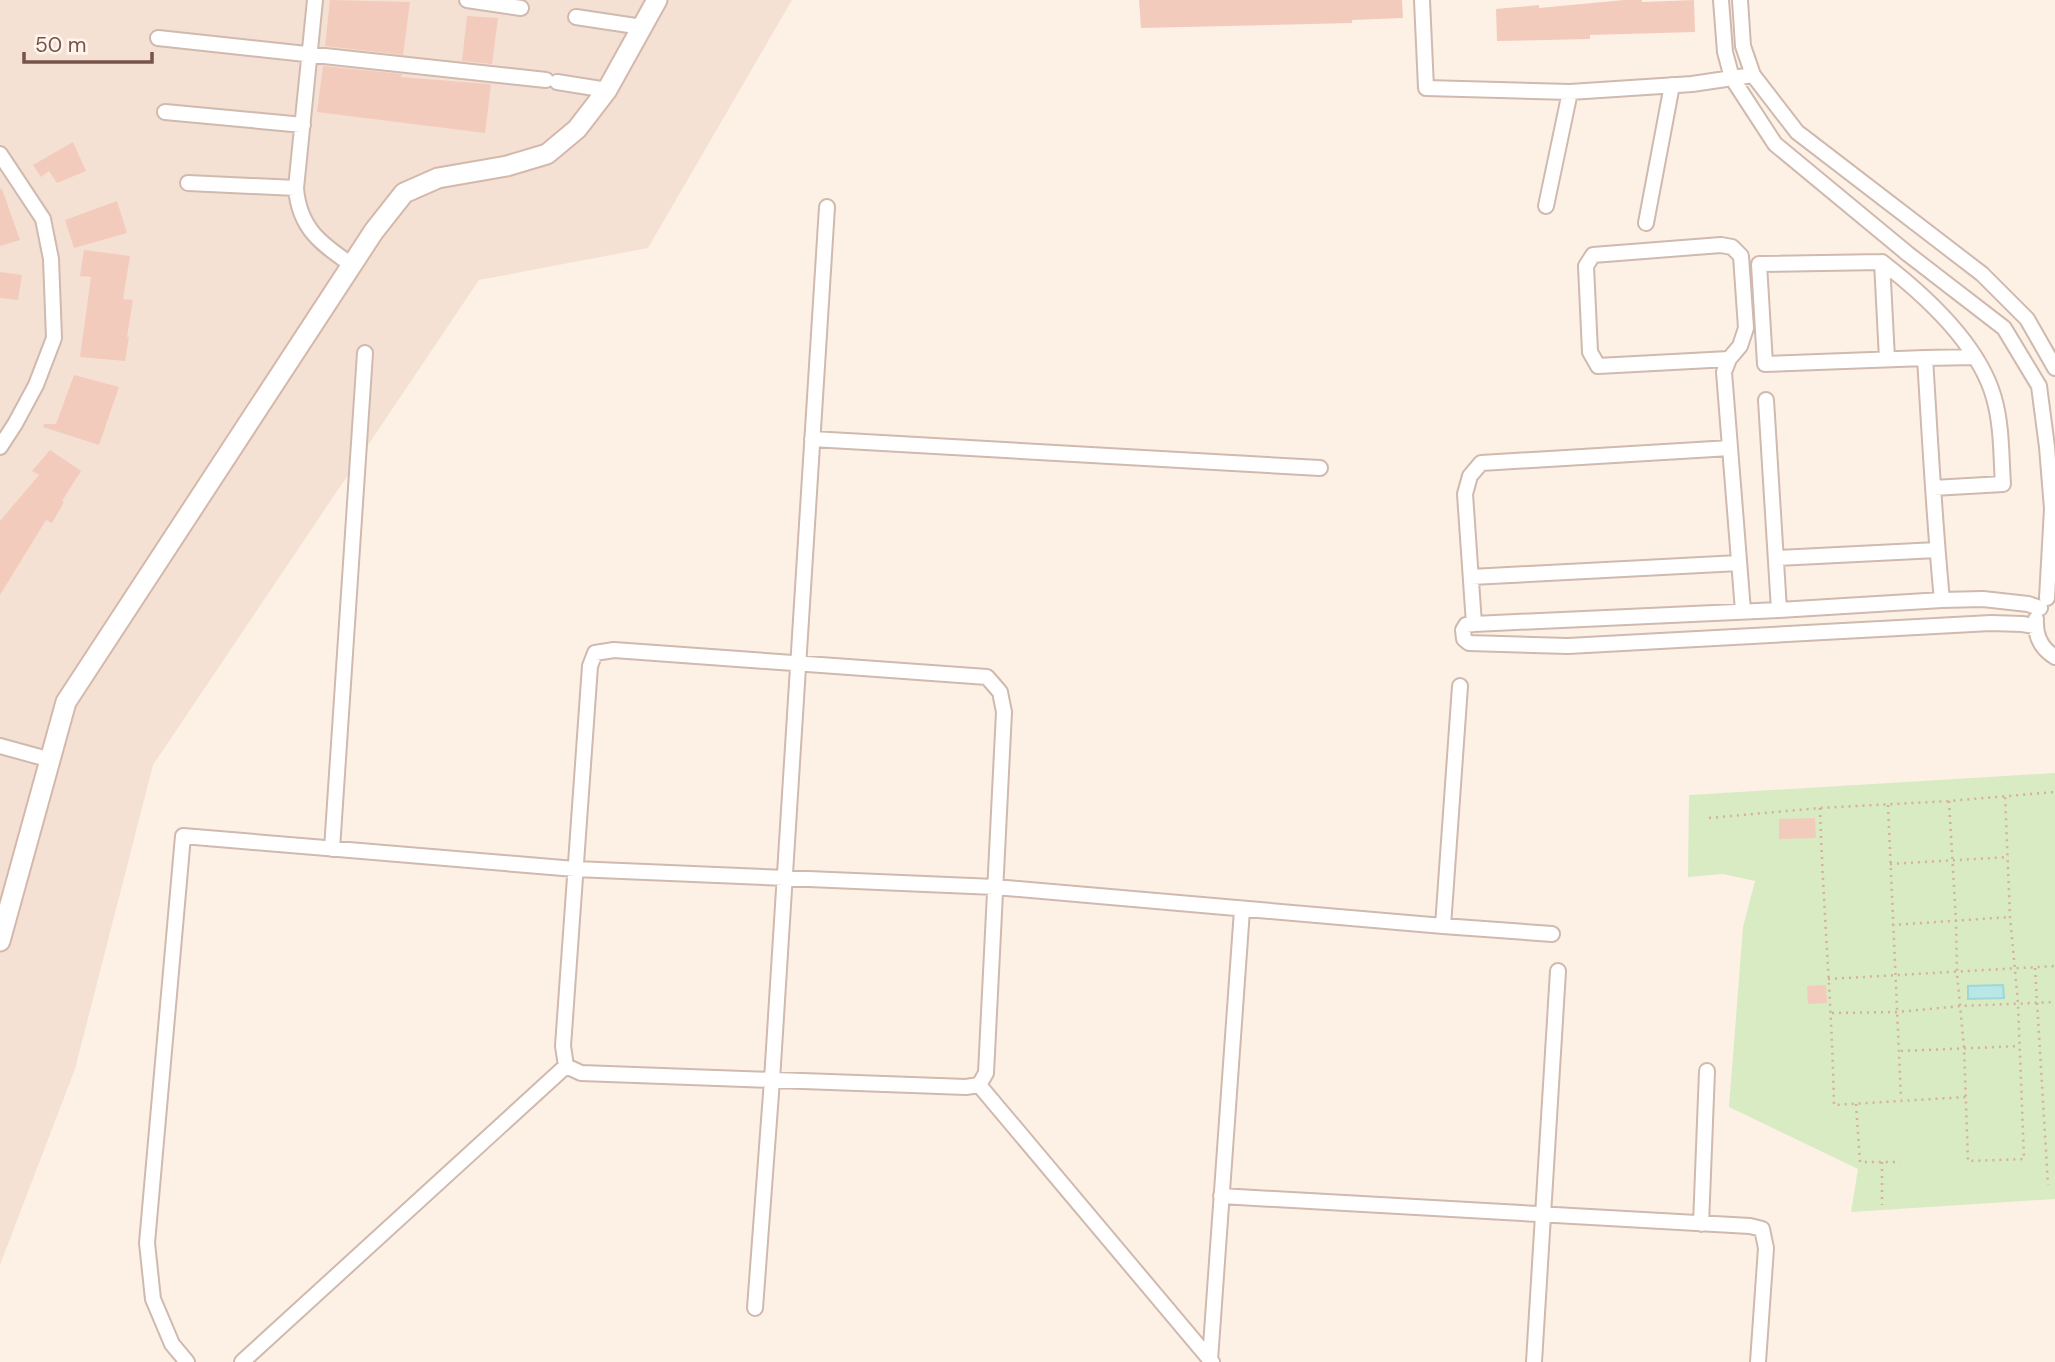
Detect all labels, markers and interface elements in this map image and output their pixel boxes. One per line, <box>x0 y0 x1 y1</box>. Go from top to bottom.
scale bar <box>24 21 152 65</box>
text: 50 m <box>35 31 86 59</box>

